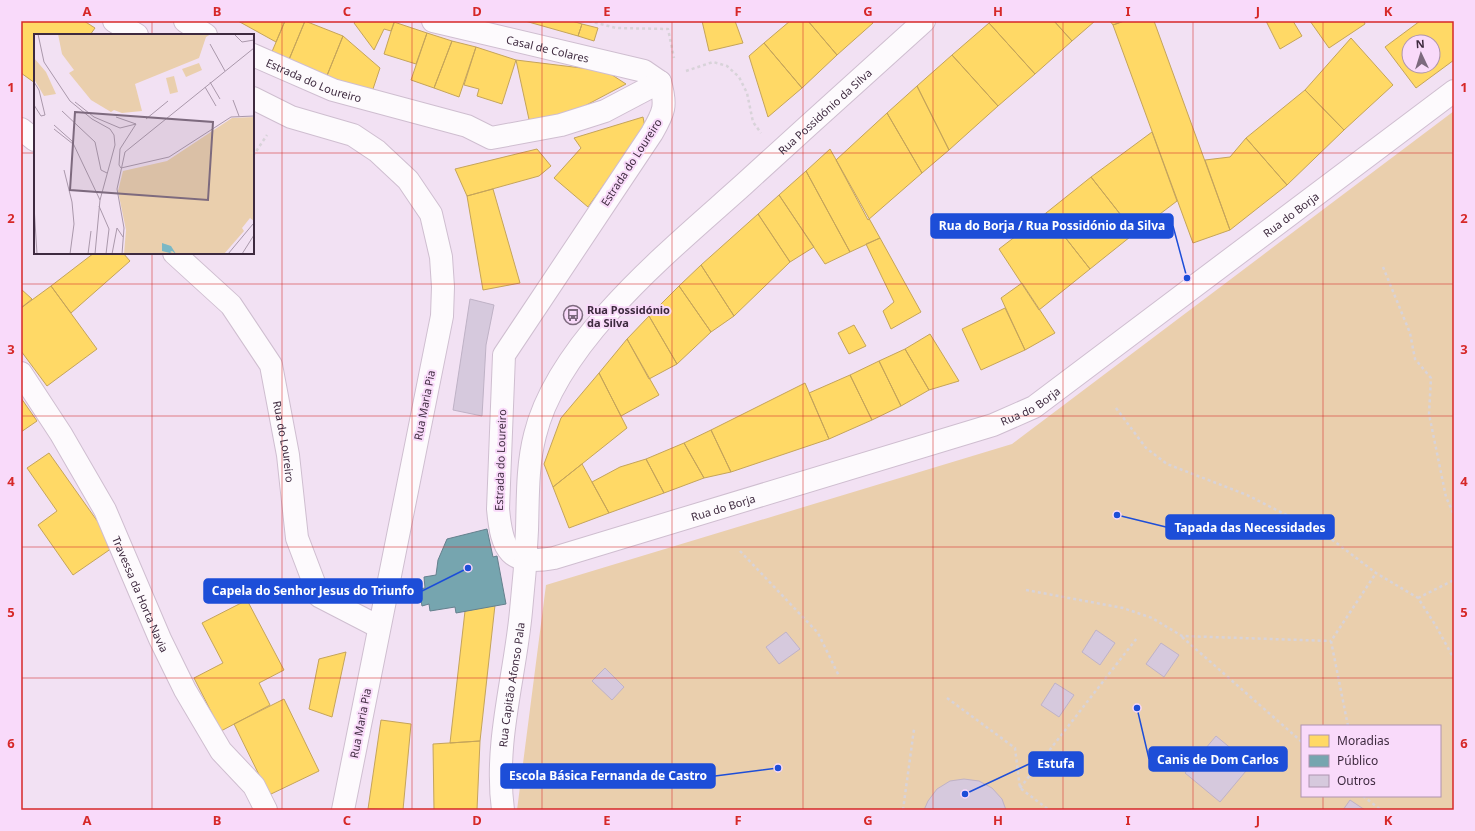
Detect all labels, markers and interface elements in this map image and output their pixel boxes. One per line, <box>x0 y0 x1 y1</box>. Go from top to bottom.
text: A <box>83 2 92 20</box>
text: B <box>213 2 221 20</box>
text: C <box>343 2 351 20</box>
text: D <box>472 2 482 20</box>
text: E <box>603 2 611 20</box>
text: F <box>734 2 742 20</box>
text: G <box>863 2 873 20</box>
text: H <box>993 2 1003 20</box>
text: I <box>1125 2 1131 20</box>
text: J <box>1255 2 1260 20</box>
text: K <box>1384 2 1393 20</box>
street label: Casal de Colares <box>505 31 591 65</box>
inset map <box>34 34 254 254</box>
north arrow <box>1401 34 1441 74</box>
text: N <box>1415 36 1425 51</box>
street label: Estrada do Loureiro <box>264 54 364 105</box>
street label: Rua Possidónio da Silva <box>774 65 874 157</box>
text: 1 <box>7 78 15 96</box>
text: 1 <box>1460 78 1468 96</box>
street label: Estrada do Loureiro <box>597 115 665 209</box>
street label: Rua do Borja <box>1259 188 1322 240</box>
text: 2 <box>7 209 15 227</box>
text: 2 <box>1460 209 1468 227</box>
callout: Rua do Borja / Rua Possidónio da Silva <box>931 214 1173 238</box>
text: Rua do Borja / Rua Possidónio da Silva <box>939 217 1165 234</box>
place label: Rua Possidónio da Silva <box>587 302 670 330</box>
bus stop icon: Rua Possidónio da Silva <box>562 304 584 326</box>
text: 3 <box>7 340 15 358</box>
text: 3 <box>1460 340 1468 358</box>
street label: Rua Maria Pia <box>410 369 438 441</box>
street label: Rua do Borja <box>998 383 1063 428</box>
street label: Rua do Loureiro <box>270 399 298 483</box>
street label: Estrada do Loureiro <box>491 409 509 511</box>
text: 4 <box>7 472 15 490</box>
text: 4 <box>1460 472 1468 490</box>
street label: Rua do Borja <box>689 490 757 524</box>
callout: Tapada das Necessidades <box>1166 515 1334 539</box>
text: Tapada das Necessidades <box>1174 519 1326 536</box>
street label: Travessa da Horta Navia <box>109 534 173 654</box>
callout: Capela do Senhor Jesus do Triunfo <box>204 579 422 603</box>
text: Capela do Senhor Jesus do Triunfo <box>212 582 414 599</box>
text: 5 <box>7 603 15 621</box>
text: 5 <box>1460 603 1468 621</box>
street label: Rua Capitão Afonso Pala <box>495 621 527 748</box>
street label: Rua Maria Pia <box>346 687 374 759</box>
legend <box>1301 725 1441 797</box>
text: Moradias <box>1337 732 1390 749</box>
text: 6 <box>7 734 15 752</box>
text: 6 <box>1460 734 1468 752</box>
callout: Canis de Dom Carlos <box>1149 747 1287 771</box>
text: Canis de Dom Carlos <box>1157 751 1279 768</box>
callout: Estufa <box>1029 752 1083 776</box>
text: Público <box>1337 752 1378 769</box>
text: Estufa <box>1037 755 1075 772</box>
callout: Escola Básica Fernanda de Castro <box>501 764 715 788</box>
text: Escola Básica Fernanda de Castro <box>509 767 707 784</box>
text: Outros <box>1337 772 1376 789</box>
text: A <box>83 811 92 829</box>
text: B <box>213 811 221 829</box>
text: C <box>343 811 351 829</box>
text: D <box>472 811 482 829</box>
text: E <box>603 811 611 829</box>
text: F <box>734 811 742 829</box>
text: G <box>863 811 873 829</box>
text: H <box>993 811 1003 829</box>
text: I <box>1125 811 1131 829</box>
text: J <box>1255 811 1260 829</box>
text: K <box>1384 811 1393 829</box>

